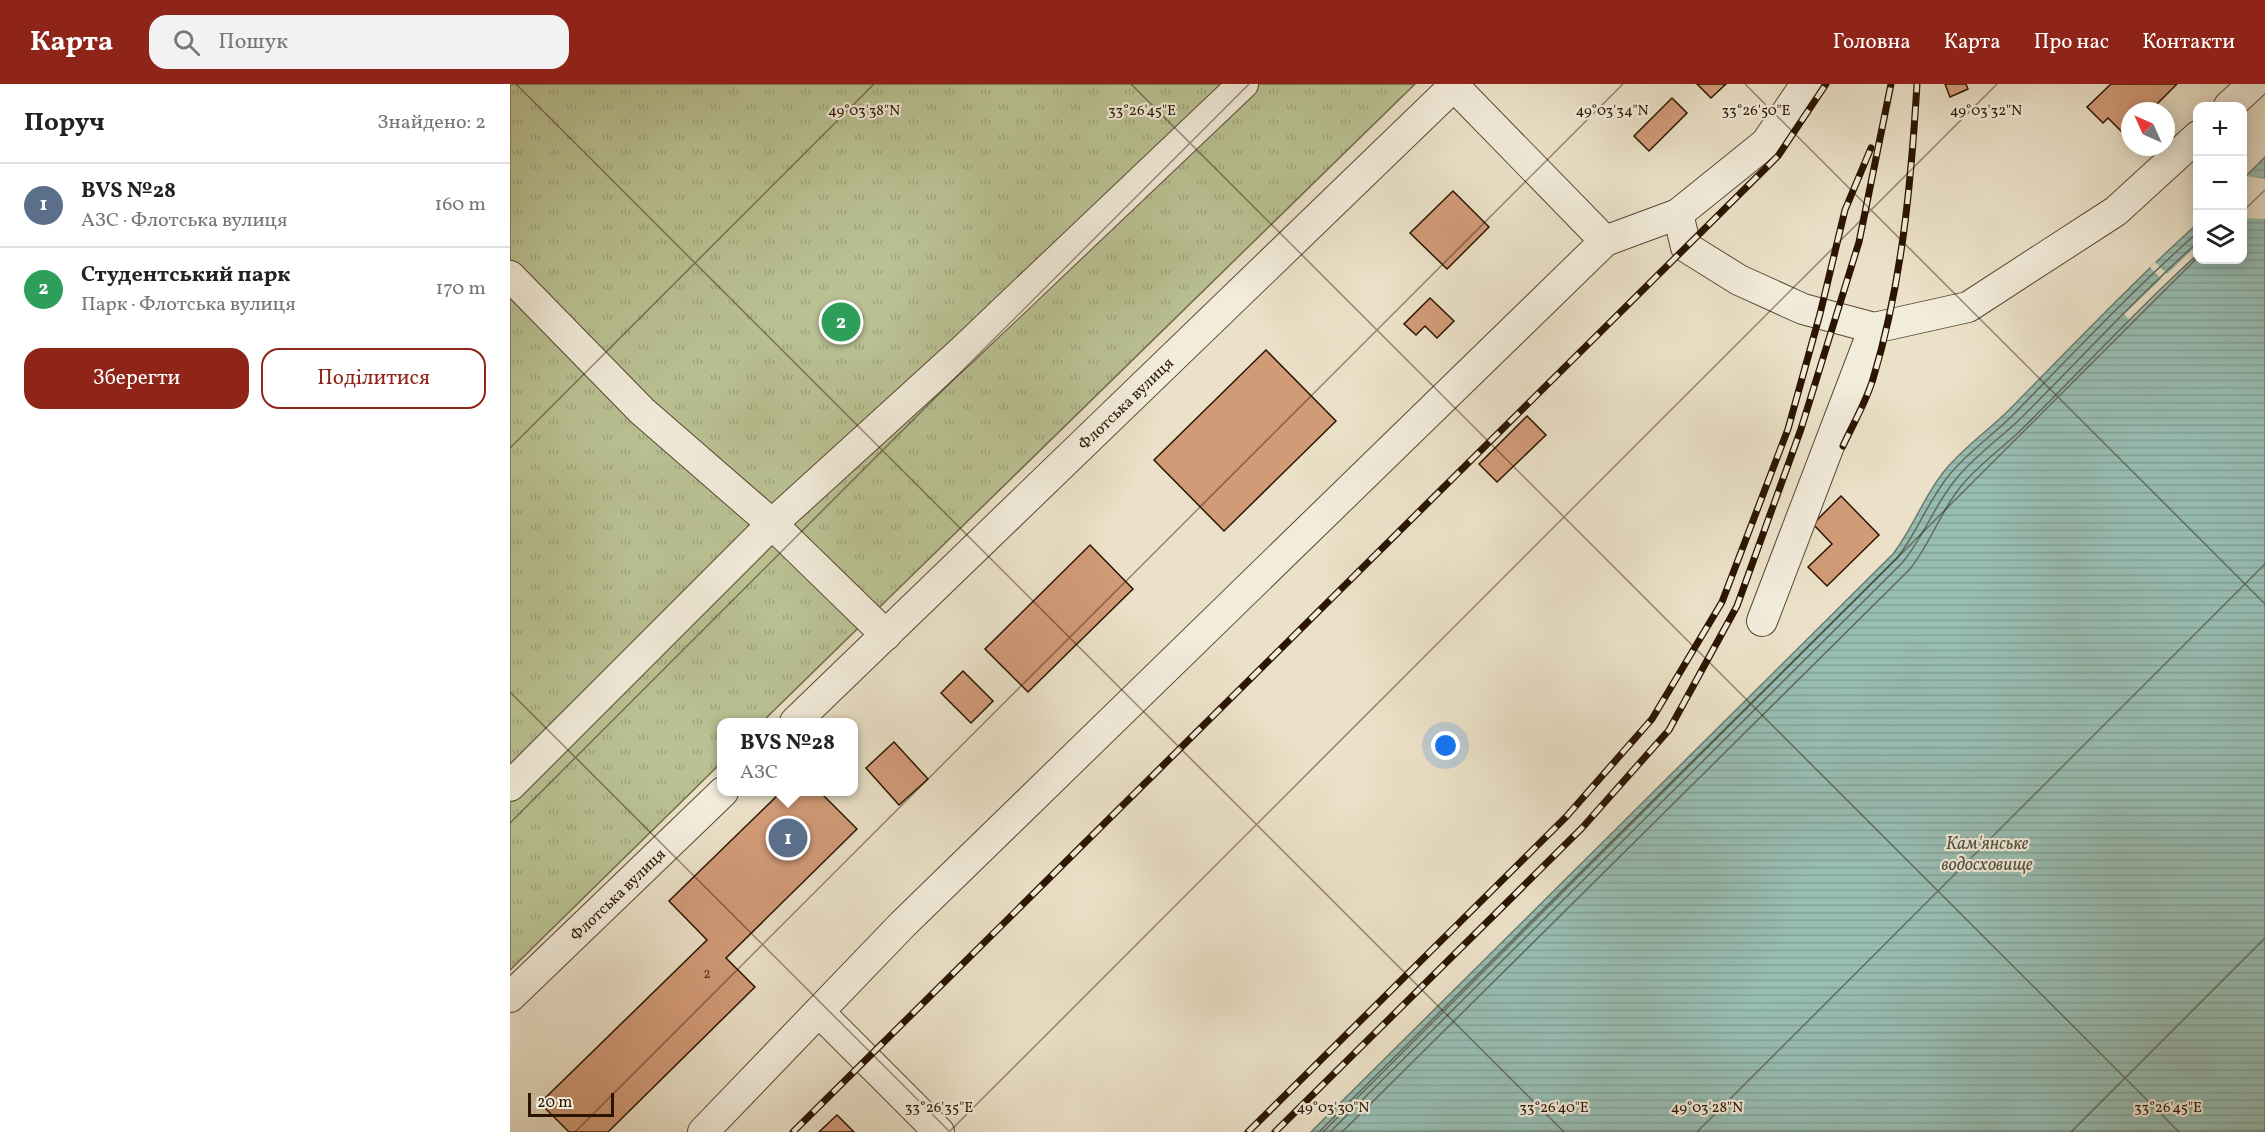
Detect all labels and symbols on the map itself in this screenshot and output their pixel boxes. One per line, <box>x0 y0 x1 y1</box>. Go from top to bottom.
text: 49°03'38"N <box>828 101 900 122</box>
text: 33°26'45"E <box>1108 101 1176 122</box>
text: 49°03'34"N <box>1575 101 1649 122</box>
text: 33°26'50"E <box>1721 101 1791 122</box>
text: 49°03'32"N <box>1950 101 2022 122</box>
north arrow <box>2121 102 2175 156</box>
pin: 2 <box>822 300 860 344</box>
street label: Флотська вулиця <box>1074 353 1179 456</box>
your location <box>1431 731 1460 760</box>
pin: 1 <box>768 816 808 861</box>
water label: Кам'янське водосховище <box>1941 832 2033 878</box>
street label: Флотська вулиця <box>566 844 671 947</box>
house number: 2 <box>703 965 711 984</box>
scale bar <box>528 1090 614 1118</box>
text: 33°26'35"E <box>905 1098 973 1119</box>
text: 49°03'30"N <box>1297 1098 1369 1119</box>
text: 33°26'40"E <box>1519 1098 1589 1119</box>
text: 49°03'28"N <box>1671 1098 1743 1119</box>
text: 33°26'45"E <box>2134 1098 2202 1119</box>

